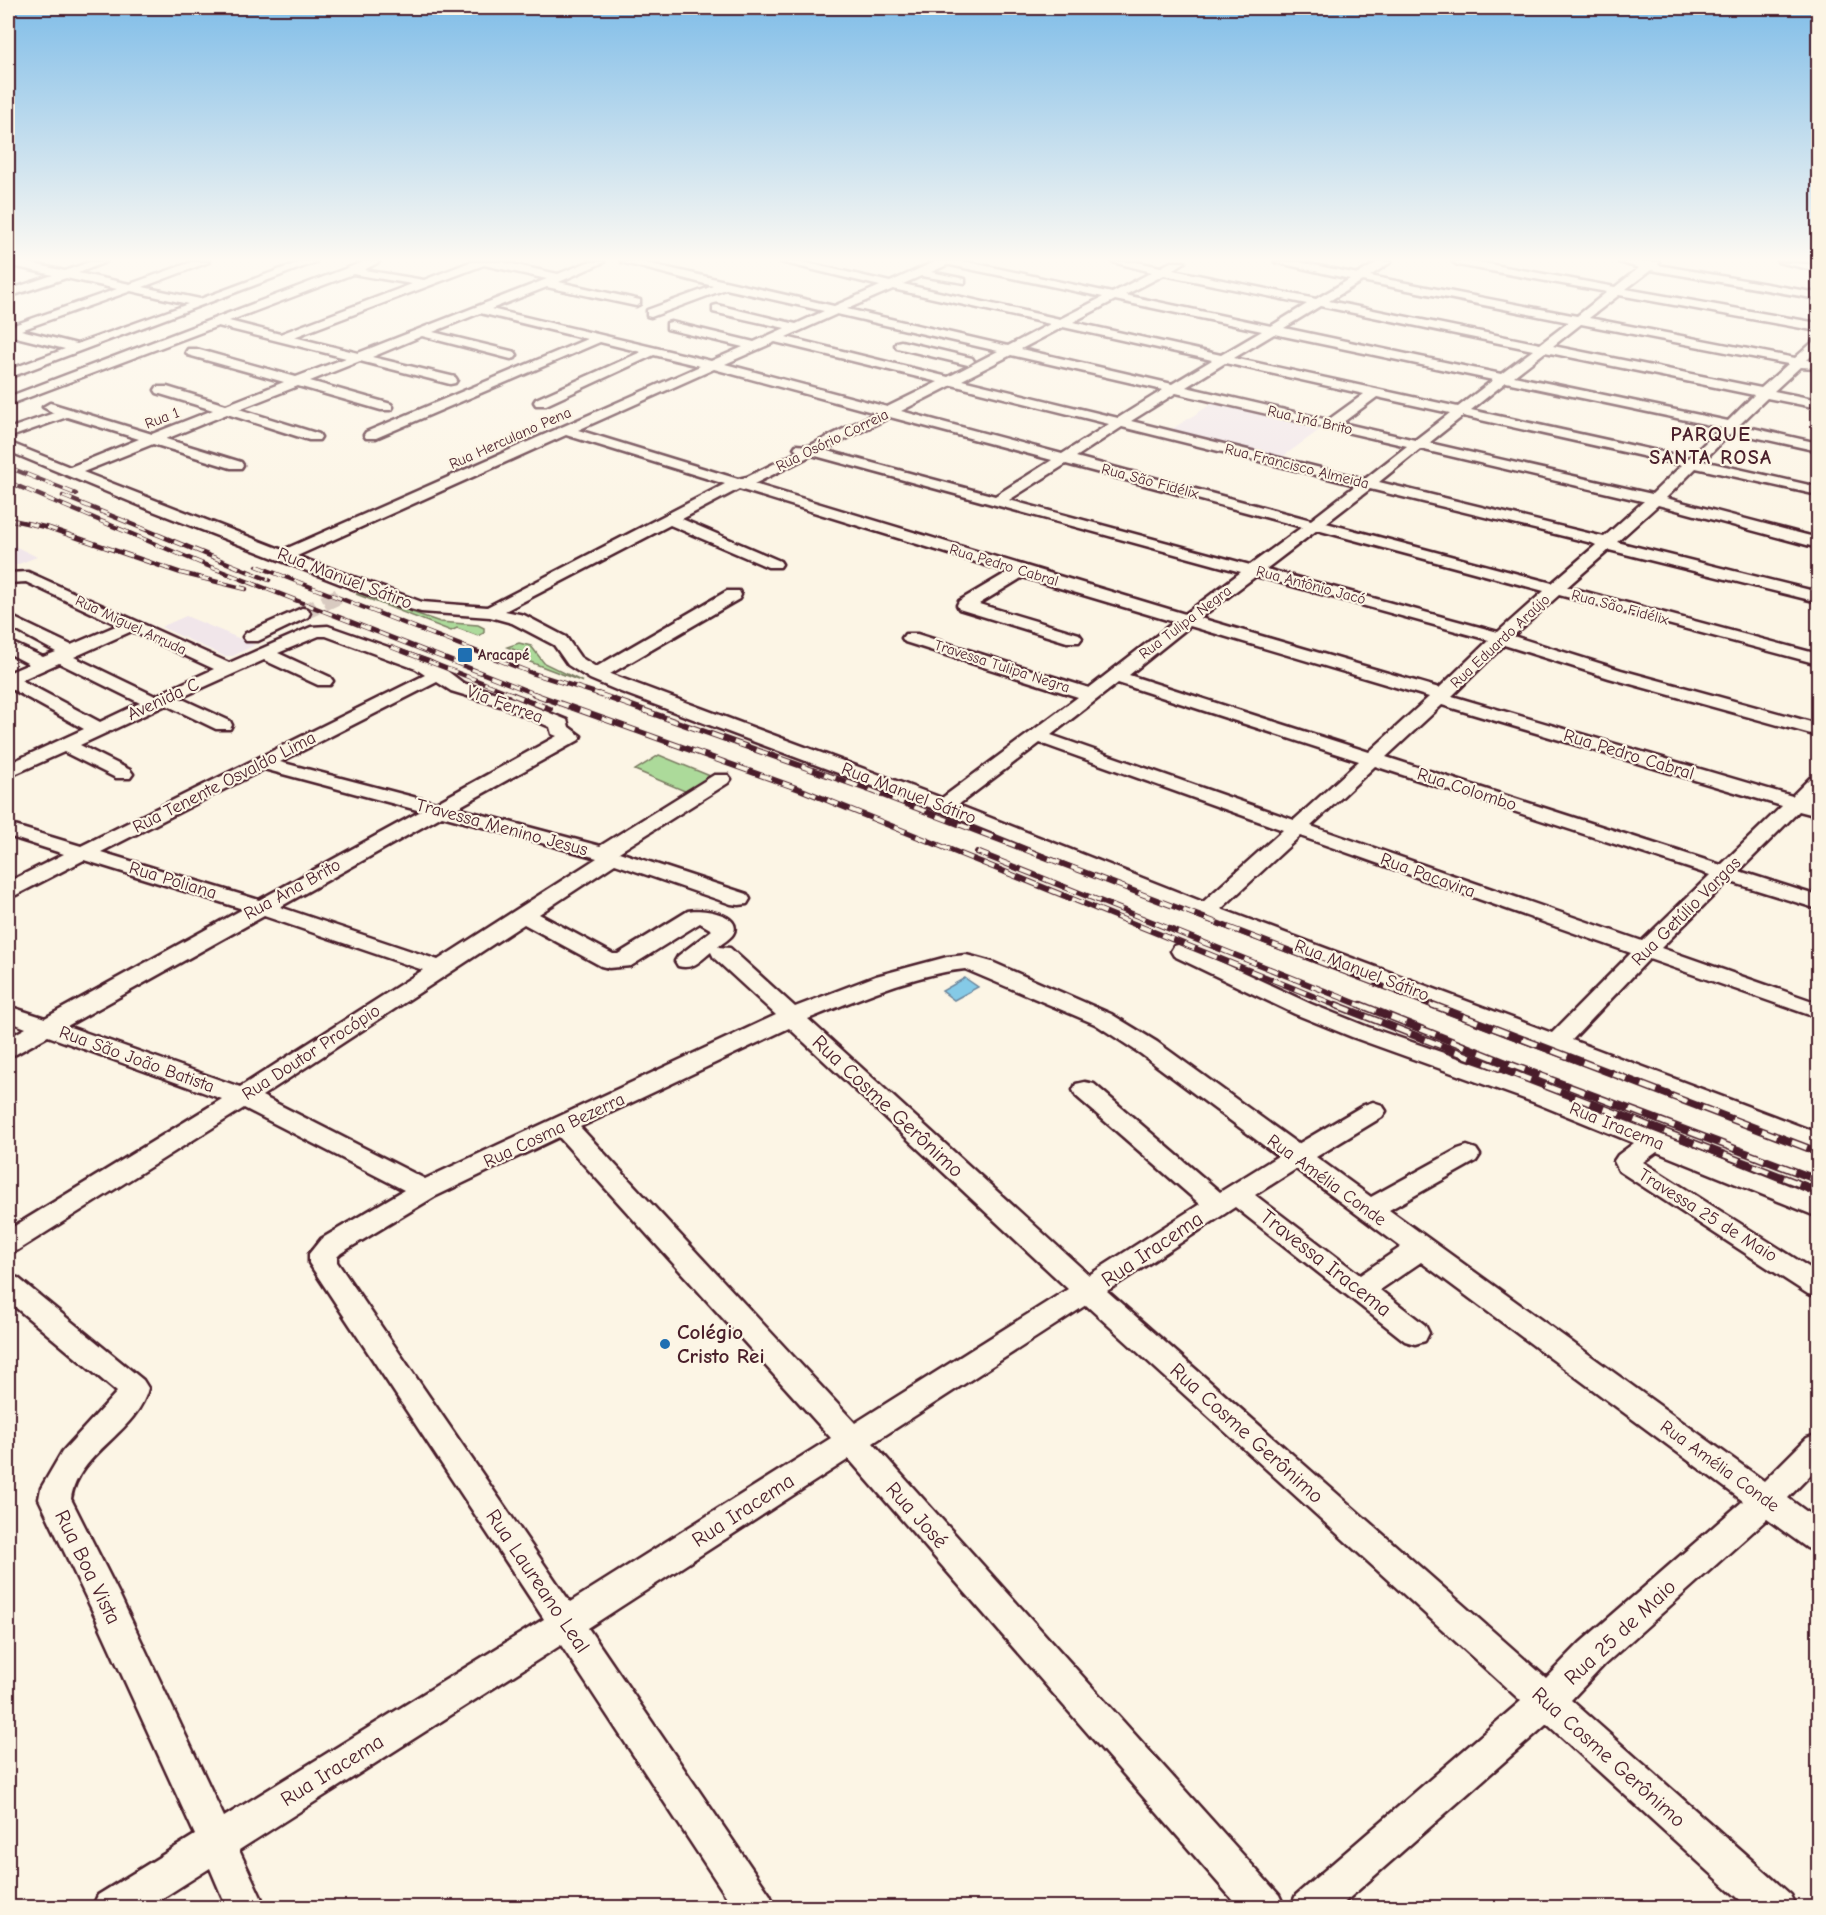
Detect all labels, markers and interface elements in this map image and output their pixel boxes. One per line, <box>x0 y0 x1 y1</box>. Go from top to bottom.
street label: Rua Iná Brito <box>1266 401 1354 439</box>
street label: Rua 1 <box>142 403 182 433</box>
street label: Rua Herculano Pena <box>446 403 574 473</box>
street label: Rua Osório Correia <box>773 405 891 475</box>
district label: PARQUE SANTA ROSA <box>1649 423 1773 469</box>
street label: Rua Francisco Almeida <box>1223 439 1371 493</box>
street label: Rua São Fidélix <box>1100 459 1201 503</box>
street label: Rua Pedro Cabral <box>947 540 1061 590</box>
street label: Rua Manuel Sátiro <box>275 543 415 614</box>
street label: Rua Antônio Jacó <box>1254 562 1368 608</box>
street label: Rua Tulipa Negra <box>1135 581 1235 663</box>
street label: Rua São Fidélix <box>1570 585 1671 629</box>
street label: Rua Eduardo Araújo <box>1447 590 1554 692</box>
street label: Rua Miguel Arruda <box>72 591 190 659</box>
street label: Travessa Tulipa Negra <box>932 636 1072 696</box>
marker: Aracapé <box>456 646 474 664</box>
place label: Aracapé <box>478 646 529 664</box>
street label: Avenida C <box>124 674 202 725</box>
street label: Via Ferrea <box>464 681 546 728</box>
street label: Rua Pedro Cabral <box>1561 725 1697 784</box>
street label: Rua Tenente Osvaldo Lima <box>129 727 319 838</box>
street label: Rua Manuel Sátiro <box>839 758 979 829</box>
street label: Rua Colombo <box>1414 764 1519 815</box>
street label: Travessa Menino Jesus <box>414 794 590 861</box>
street label: Rua Pacavira <box>1377 849 1478 902</box>
street label: Rua Getúlio Vargas <box>1627 852 1745 970</box>
street label: Rua Ana Brito <box>240 854 344 925</box>
street label: Rua Poliana <box>126 857 219 904</box>
street label: Rua Manuel Sátiro <box>1292 935 1432 1006</box>
street label: Rua Doutor Procópio <box>238 1000 384 1105</box>
street label: Rua São João Batista <box>56 1022 217 1097</box>
street label: Rua Cosme Gerônimo <box>807 1030 969 1182</box>
street label: Rua Cosma Bezerra <box>480 1089 628 1172</box>
street label: Rua Iracema <box>1566 1098 1667 1155</box>
street label: Rua Amélia Conde <box>1263 1130 1390 1231</box>
street label: Travessa 25 de Maio <box>1634 1164 1781 1267</box>
street label: Travessa Iracema <box>1256 1204 1396 1322</box>
street label: Rua Iracema <box>1097 1206 1207 1292</box>
place label: Colégio Cristo Rei <box>677 1320 765 1368</box>
marker: Colégio Cristo Rei <box>658 1337 672 1351</box>
street label: Rua Cosme Gerônimo <box>1165 1358 1329 1508</box>
street label: Rua Amélia Conde <box>1656 1416 1783 1517</box>
street label: Rua Iracema <box>687 1468 799 1552</box>
street label: Rua José <box>881 1477 953 1553</box>
street label: Rua Laureano Leal <box>481 1505 595 1657</box>
street label: Rua Boa Vista <box>50 1506 126 1628</box>
street label: Rua 25 de Maio <box>1559 1574 1681 1690</box>
street label: Rua Cosme Gerônimo <box>1527 1682 1691 1832</box>
street label: Rua Iracema <box>276 1729 388 1811</box>

